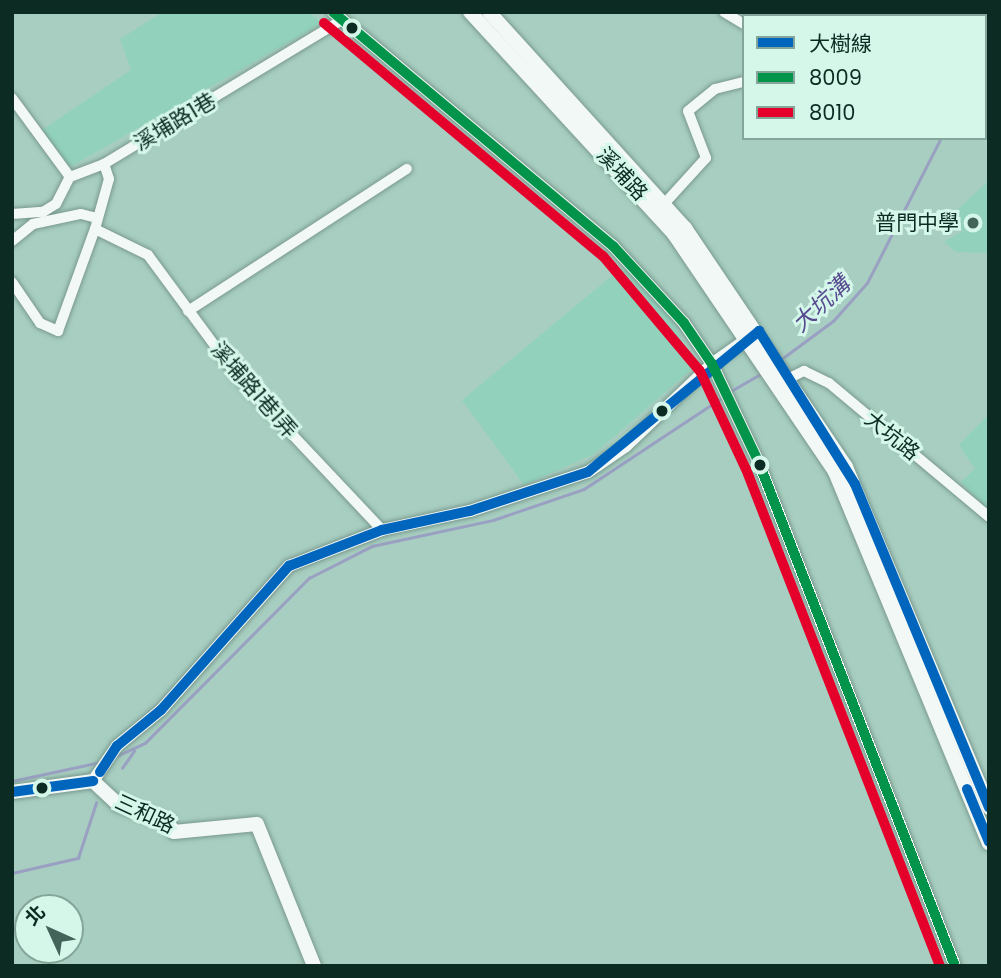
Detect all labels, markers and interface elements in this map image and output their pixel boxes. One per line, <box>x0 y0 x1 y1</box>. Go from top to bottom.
legend <box>742 14 987 140</box>
unlabelled marker <box>345 21 359 35</box>
text: 大樹線 <box>809 29 872 58</box>
text: 8009 <box>809 63 862 92</box>
street label: 溪埔路1巷 <box>130 88 220 156</box>
text: 8010 <box>809 98 855 127</box>
street label: 溪埔路 <box>591 142 653 206</box>
place label: 普門中學 <box>875 210 959 236</box>
marker: 普門中學 <box>965 215 981 231</box>
water label: 大坑溝 <box>786 270 856 338</box>
street label: 溪埔路1巷1弄 <box>206 337 302 443</box>
unlabelled marker <box>655 404 669 418</box>
street label: 大坑路 <box>860 406 924 466</box>
unlabelled marker <box>753 458 767 472</box>
unlabelled marker <box>35 781 49 795</box>
street label: 三和路 <box>111 789 179 839</box>
north arrow <box>14 894 84 964</box>
text: 北 <box>19 899 51 931</box>

